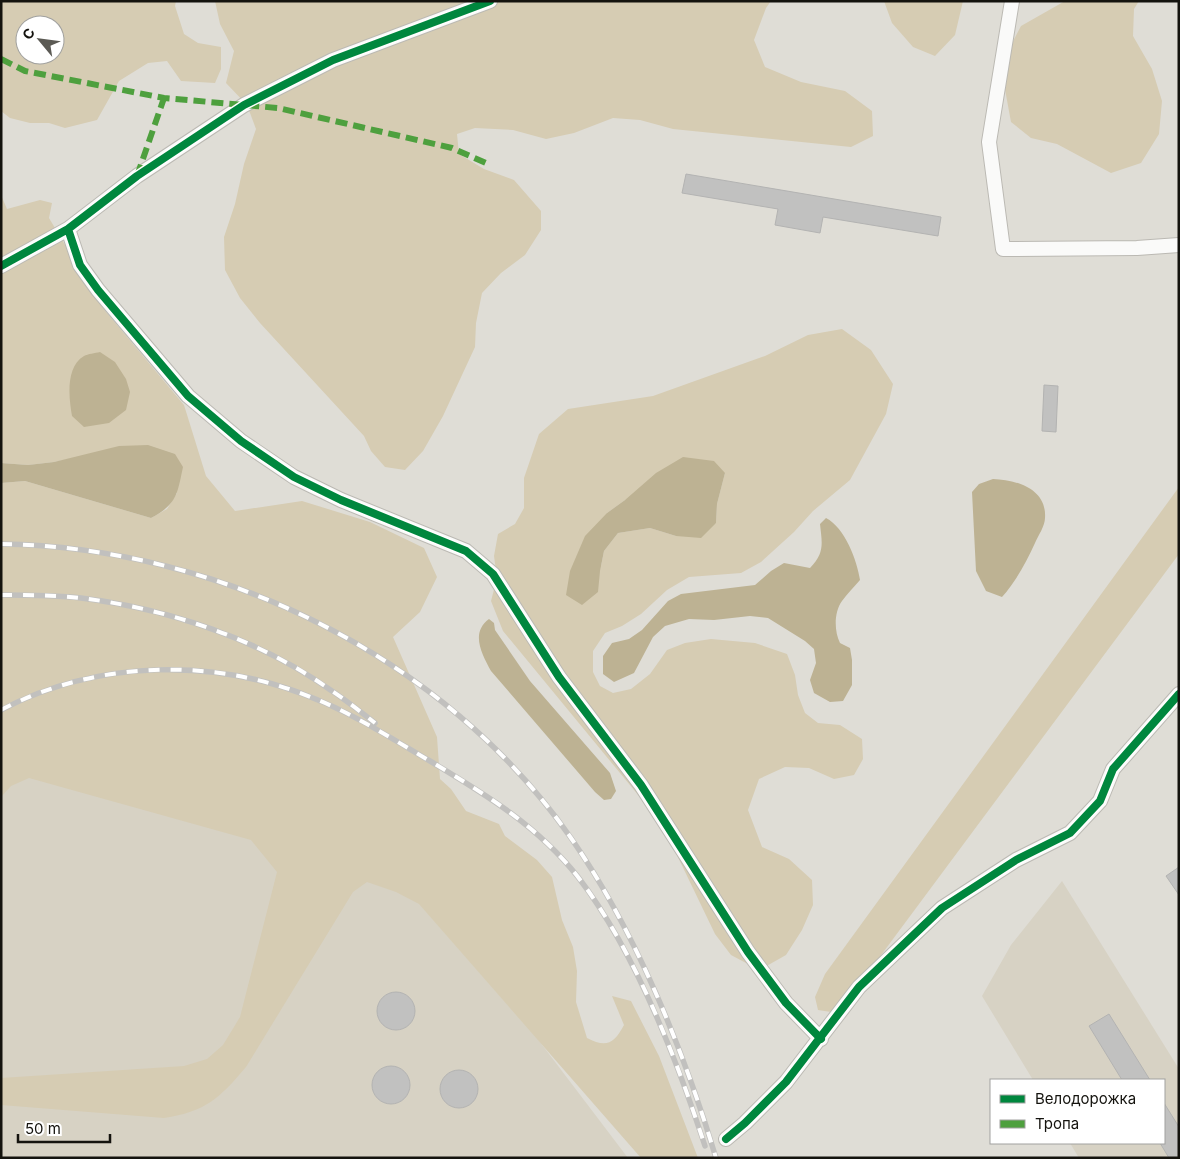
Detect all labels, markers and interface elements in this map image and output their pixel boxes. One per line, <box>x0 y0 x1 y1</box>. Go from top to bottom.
north arrow <box>15 15 65 65</box>
text: С <box>18 25 38 42</box>
legend <box>990 1079 1165 1144</box>
text: Велодорожка <box>1035 1089 1136 1108</box>
scale bar <box>18 1112 110 1144</box>
text: Тропа <box>1035 1114 1079 1133</box>
text: 50 m <box>25 1119 61 1138</box>

